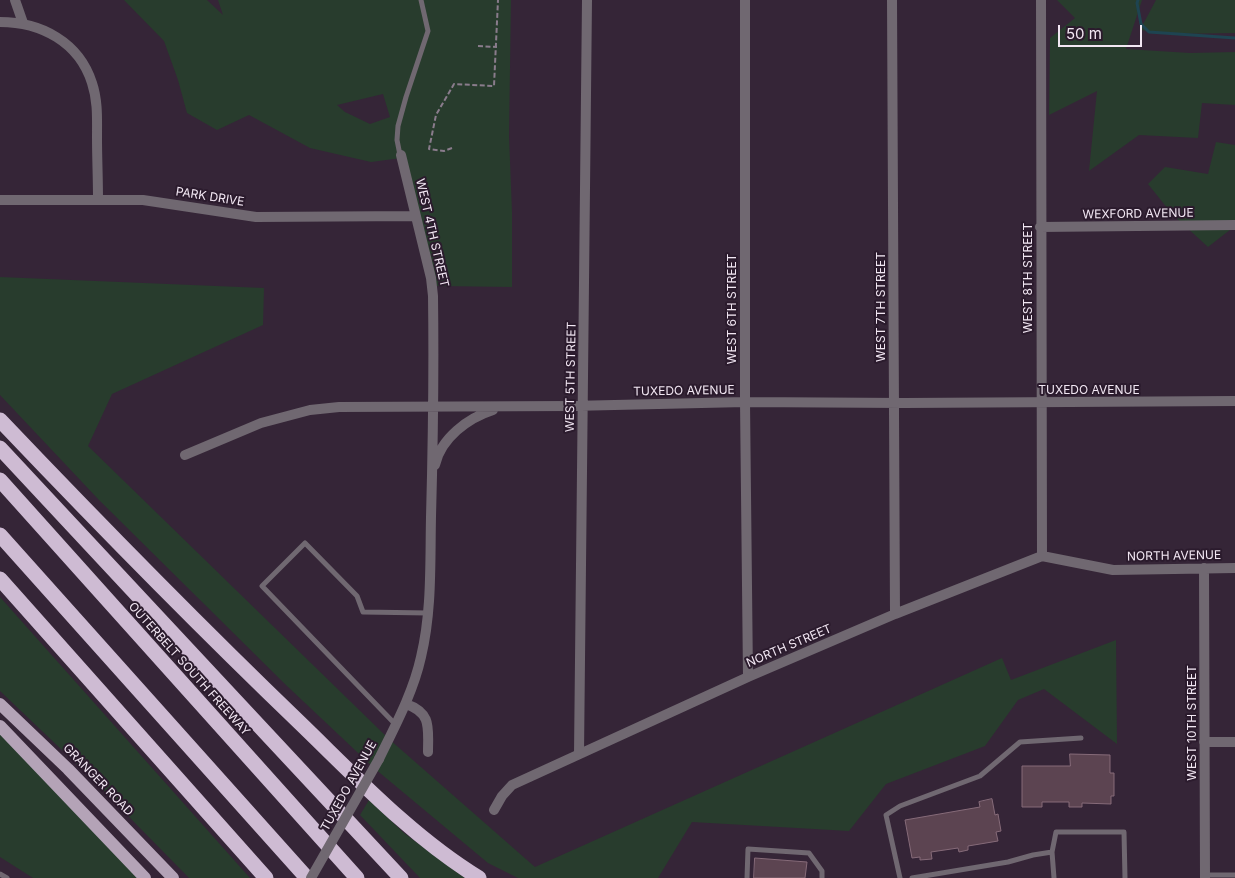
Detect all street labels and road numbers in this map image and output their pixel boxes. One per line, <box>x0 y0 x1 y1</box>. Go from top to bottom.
street label: WEST 4TH STREET <box>413 177 451 289</box>
street label: PARK DRIVE <box>175 184 245 210</box>
street label: WEXFORD AVENUE <box>1082 206 1194 222</box>
street label: WEST 8TH STREET <box>1021 223 1035 333</box>
street label: WEST 7TH STREET <box>874 252 888 362</box>
street label: WEST 6TH STREET <box>725 254 739 364</box>
street label: WEST 5TH STREET <box>563 322 579 432</box>
street label: TUXEDO AVENUE <box>633 383 735 399</box>
street label: TUXEDO AVENUE <box>1038 383 1140 397</box>
street label: NORTH AVENUE <box>1127 548 1221 564</box>
street label: OUTERBELT SOUTH FREEWAY <box>125 599 253 739</box>
street label: NORTH STREET <box>744 622 834 670</box>
street label: WEST 10TH STREET <box>1185 665 1199 781</box>
street label: TUXEDO AVENUE <box>318 738 380 834</box>
street label: GRANGER ROAD <box>60 741 136 819</box>

